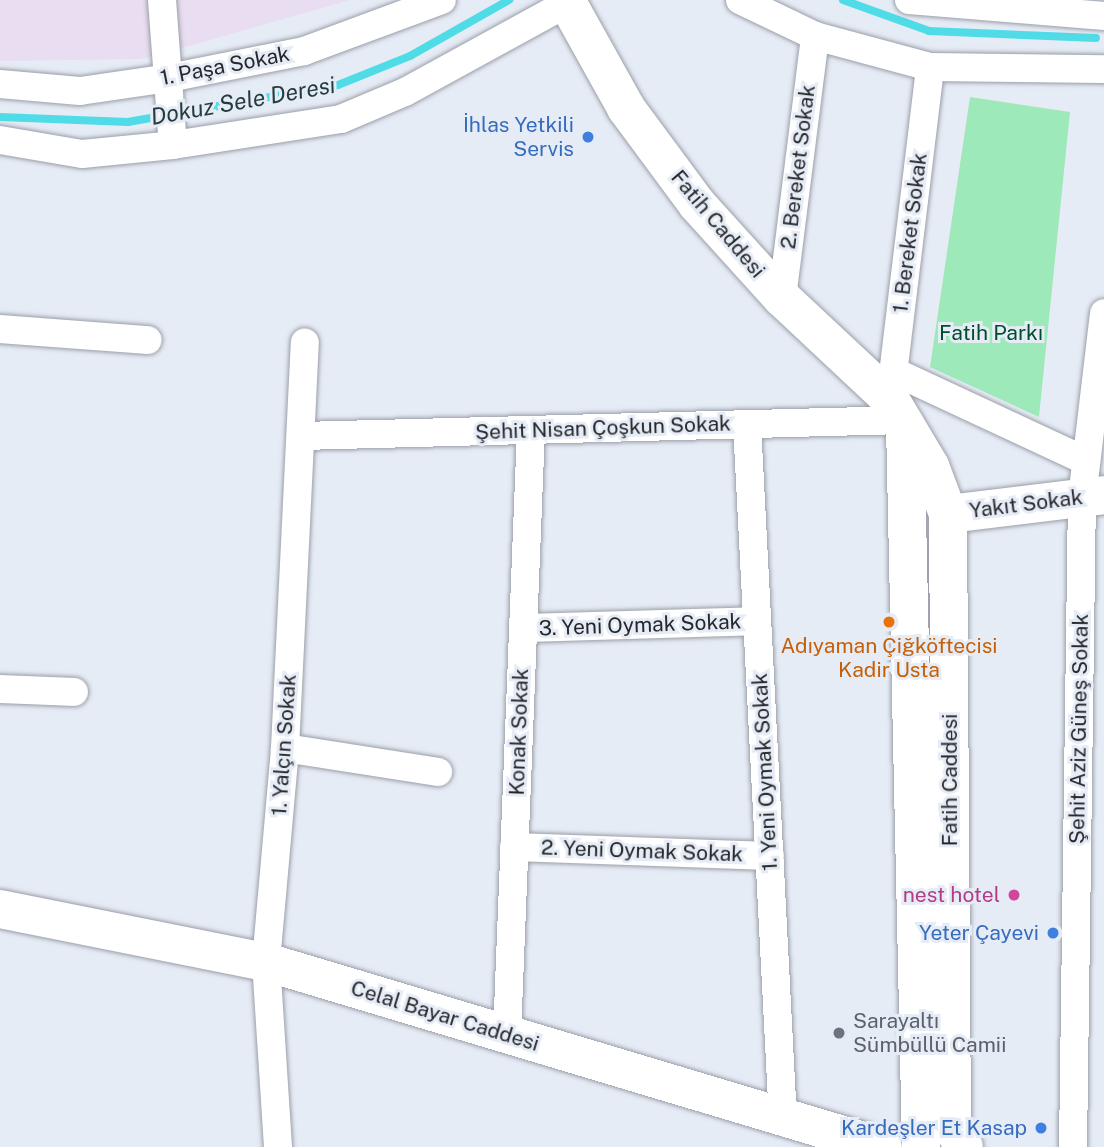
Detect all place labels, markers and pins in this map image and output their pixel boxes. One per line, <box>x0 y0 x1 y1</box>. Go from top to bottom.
place label: İhlas Yetkili Servis <box>463 112 574 162</box>
marker: İhlas Yetkili Servis <box>580 129 596 145</box>
marker: Adıyaman Çiğköftecisi Kadir Usta <box>881 614 897 630</box>
place label: Adıyaman Çiğköftecisi Kadir Usta <box>780 633 998 683</box>
place label: nest hotel <box>903 882 1000 908</box>
marker: nest hotel <box>1006 887 1022 903</box>
place label: Yeter Çayevi <box>919 920 1039 946</box>
marker: Yeter Çayevi <box>1045 925 1061 941</box>
place label: Sarayaltı Sümbüllü Camii <box>853 1008 1006 1058</box>
marker: Sarayaltı Sümbüllü Camii <box>831 1025 847 1041</box>
place label: Kardeşler Et Kasap <box>841 1115 1027 1141</box>
marker: Kardeşler Et Kasap <box>1033 1120 1049 1136</box>

